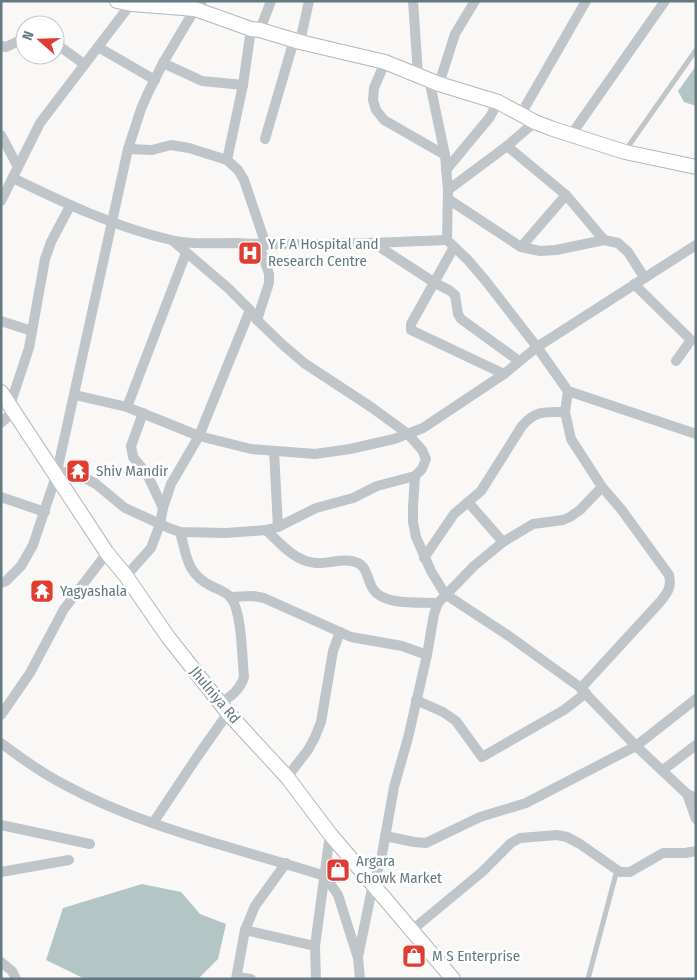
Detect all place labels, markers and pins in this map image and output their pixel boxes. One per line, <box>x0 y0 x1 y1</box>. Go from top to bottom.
place label: Y F A Hospital and Research Centre <box>268 235 378 270</box>
hospital icon: Y F A Hospital and Research Centre <box>237 240 263 266</box>
temple icon: Shiv Mandir <box>65 458 91 484</box>
place label: Shiv Mandir <box>96 462 169 480</box>
temple icon: Yagyashala <box>29 578 55 604</box>
place label: Yagyashala <box>60 582 127 600</box>
place label: Argara Chowk Market <box>356 852 442 887</box>
shop icon: Argara Chowk Market <box>325 857 351 883</box>
shop icon: M S Enterprise <box>401 943 427 969</box>
place label: M S Enterprise <box>432 947 520 965</box>

